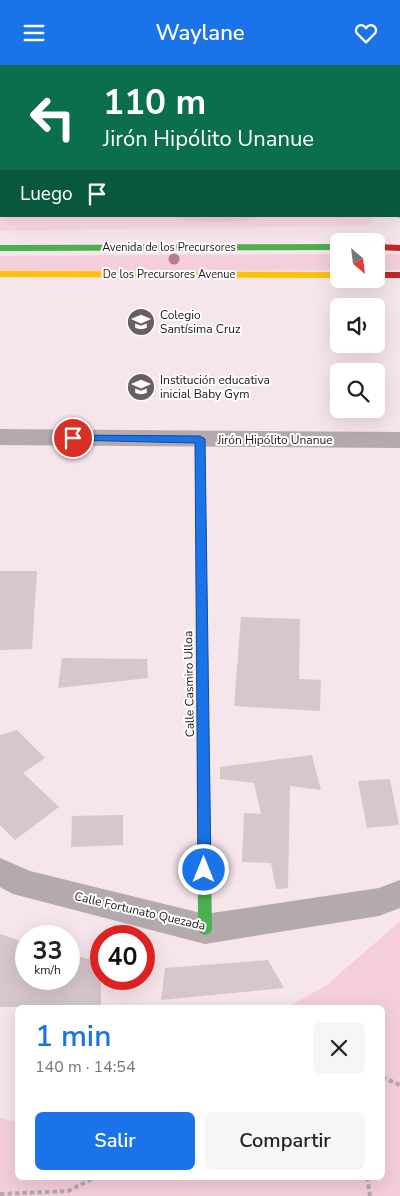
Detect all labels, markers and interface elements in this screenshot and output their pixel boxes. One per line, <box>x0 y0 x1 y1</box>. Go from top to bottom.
text: Waylane <box>155 18 245 48</box>
icon: menu <box>20 19 48 47</box>
icon: heart <box>352 19 380 47</box>
text: 110 m <box>103 79 206 126</box>
icon: left <box>20 85 85 150</box>
text: Jirón Hipólito Unanue <box>103 124 314 154</box>
icon: arrive <box>83 180 111 208</box>
text: Luego <box>20 181 73 207</box>
north arrow <box>330 233 385 287</box>
map controls <box>330 233 385 418</box>
street label: Avenida de los Precursores <box>102 240 236 255</box>
street label: De los Precursores Avenue <box>103 267 235 282</box>
button: sound <box>330 298 385 353</box>
school or university icon: Colegio Santísima Cruz <box>126 307 156 337</box>
place label: Colegio Santísima Cruz <box>160 307 241 337</box>
button: search <box>330 363 385 418</box>
school or university icon: Institución educativa inicial Baby Gym <box>126 372 156 402</box>
place label: Institución educativa inicial Baby Gym <box>160 372 270 402</box>
pin <box>52 417 94 459</box>
icon: arrive <box>59 424 87 452</box>
street label: Jirón Hipólito Unanue <box>216 432 333 448</box>
street label: Calle Casmiro Ulloa <box>180 631 198 737</box>
position arrow <box>177 843 229 895</box>
street label: Calle Fortunato Quezada <box>73 888 207 934</box>
speed limit sign: 40 <box>90 925 155 990</box>
text: 33 <box>32 934 63 968</box>
text: km/h <box>34 962 61 978</box>
text: 1 min <box>35 1016 111 1057</box>
button: close <box>313 1022 365 1074</box>
text: 140 m · 14:54 <box>35 1056 136 1078</box>
button: Salir <box>35 1112 195 1170</box>
button: Compartir <box>205 1112 365 1170</box>

